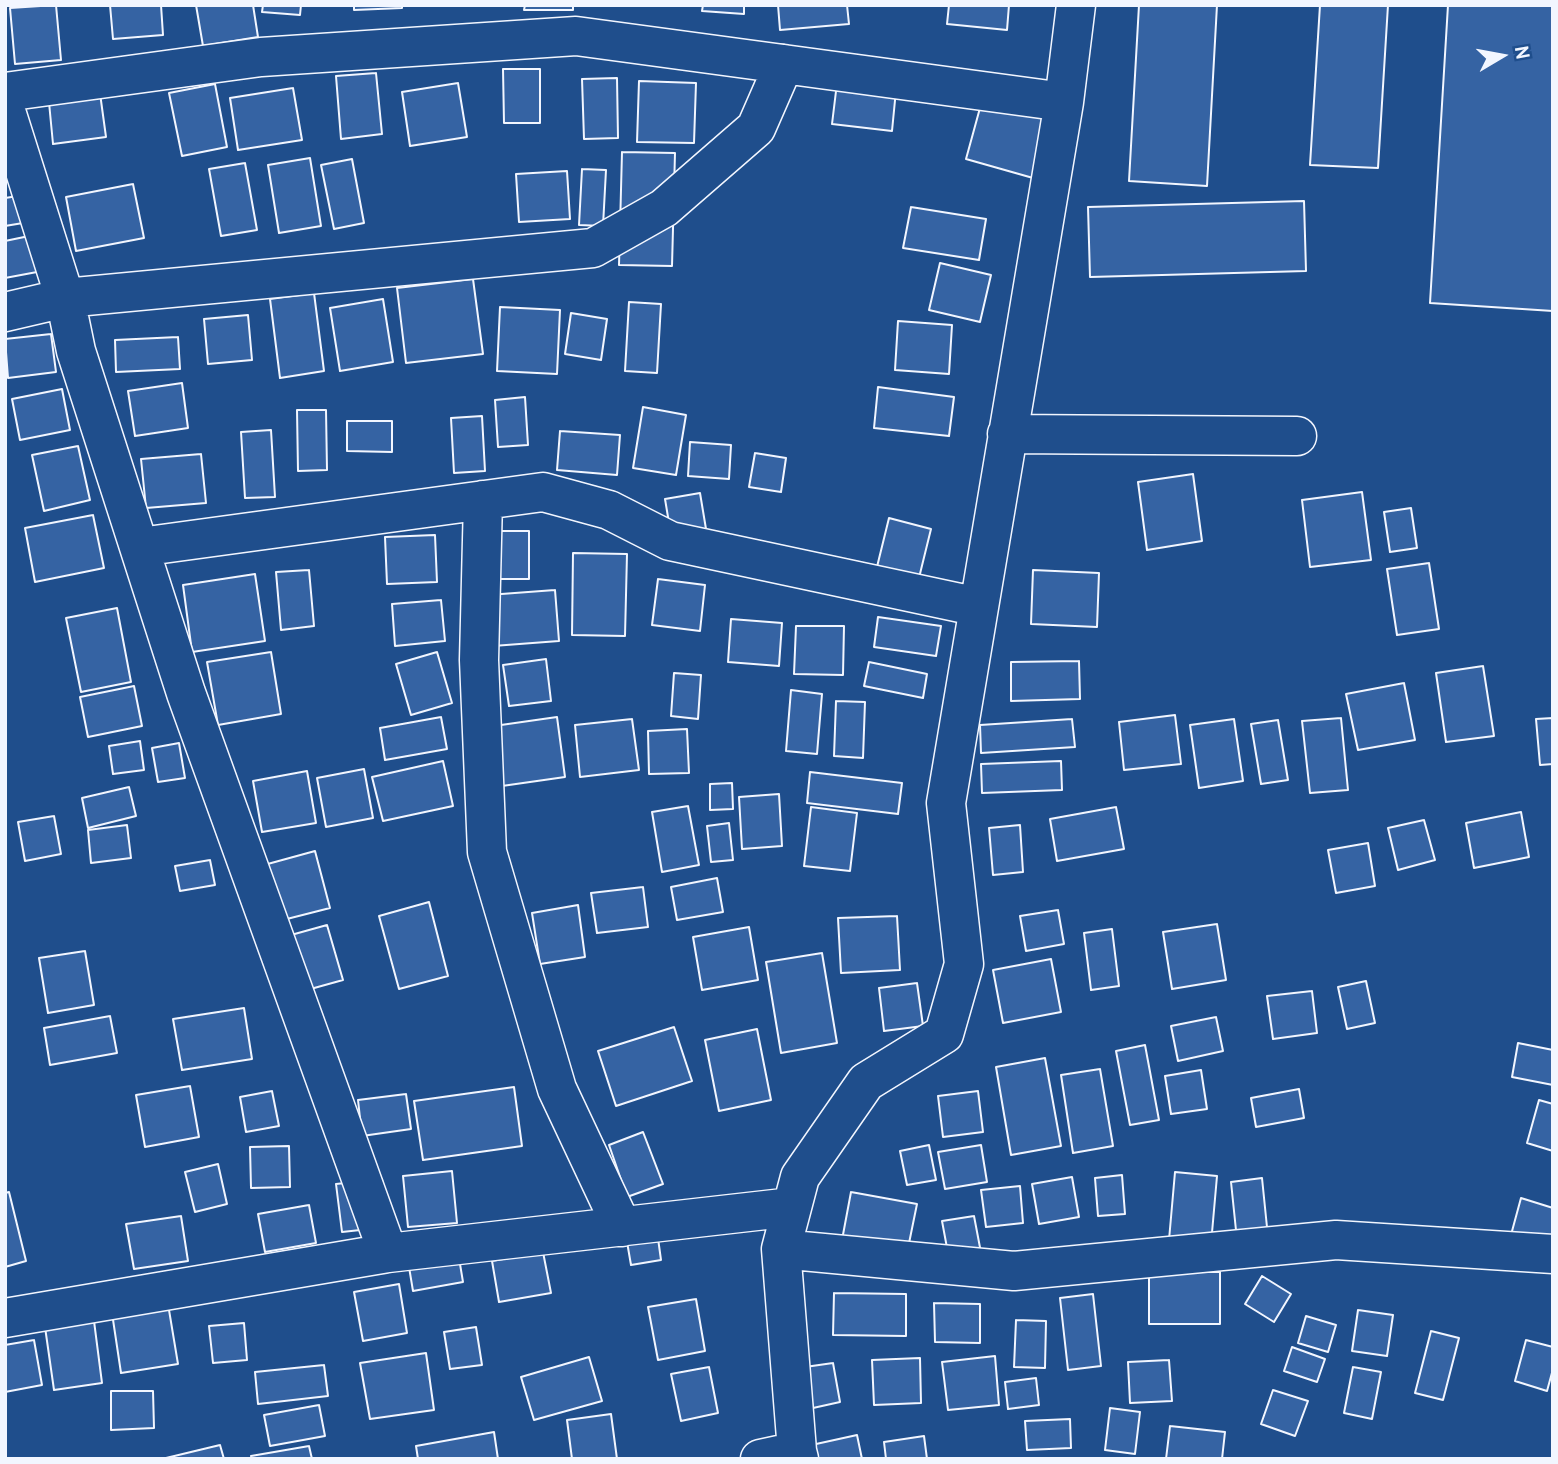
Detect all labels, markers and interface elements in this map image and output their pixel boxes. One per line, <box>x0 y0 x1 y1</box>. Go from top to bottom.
north arrow <box>1467 21 1537 91</box>
text: N <box>1510 44 1536 61</box>

